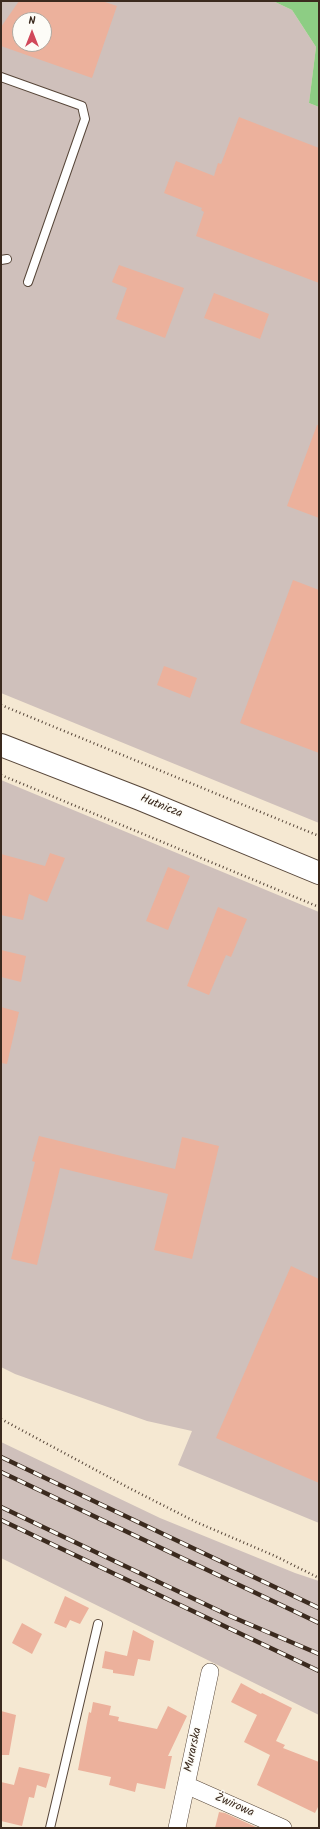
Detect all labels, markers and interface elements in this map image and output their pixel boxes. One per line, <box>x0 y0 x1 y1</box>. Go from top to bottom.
north arrow <box>12 12 52 52</box>
text: N <box>29 12 35 30</box>
street label: Hutnicza <box>138 792 184 822</box>
street label: Murarska <box>182 1726 206 1774</box>
street label: Żwirowa <box>212 1791 256 1821</box>

